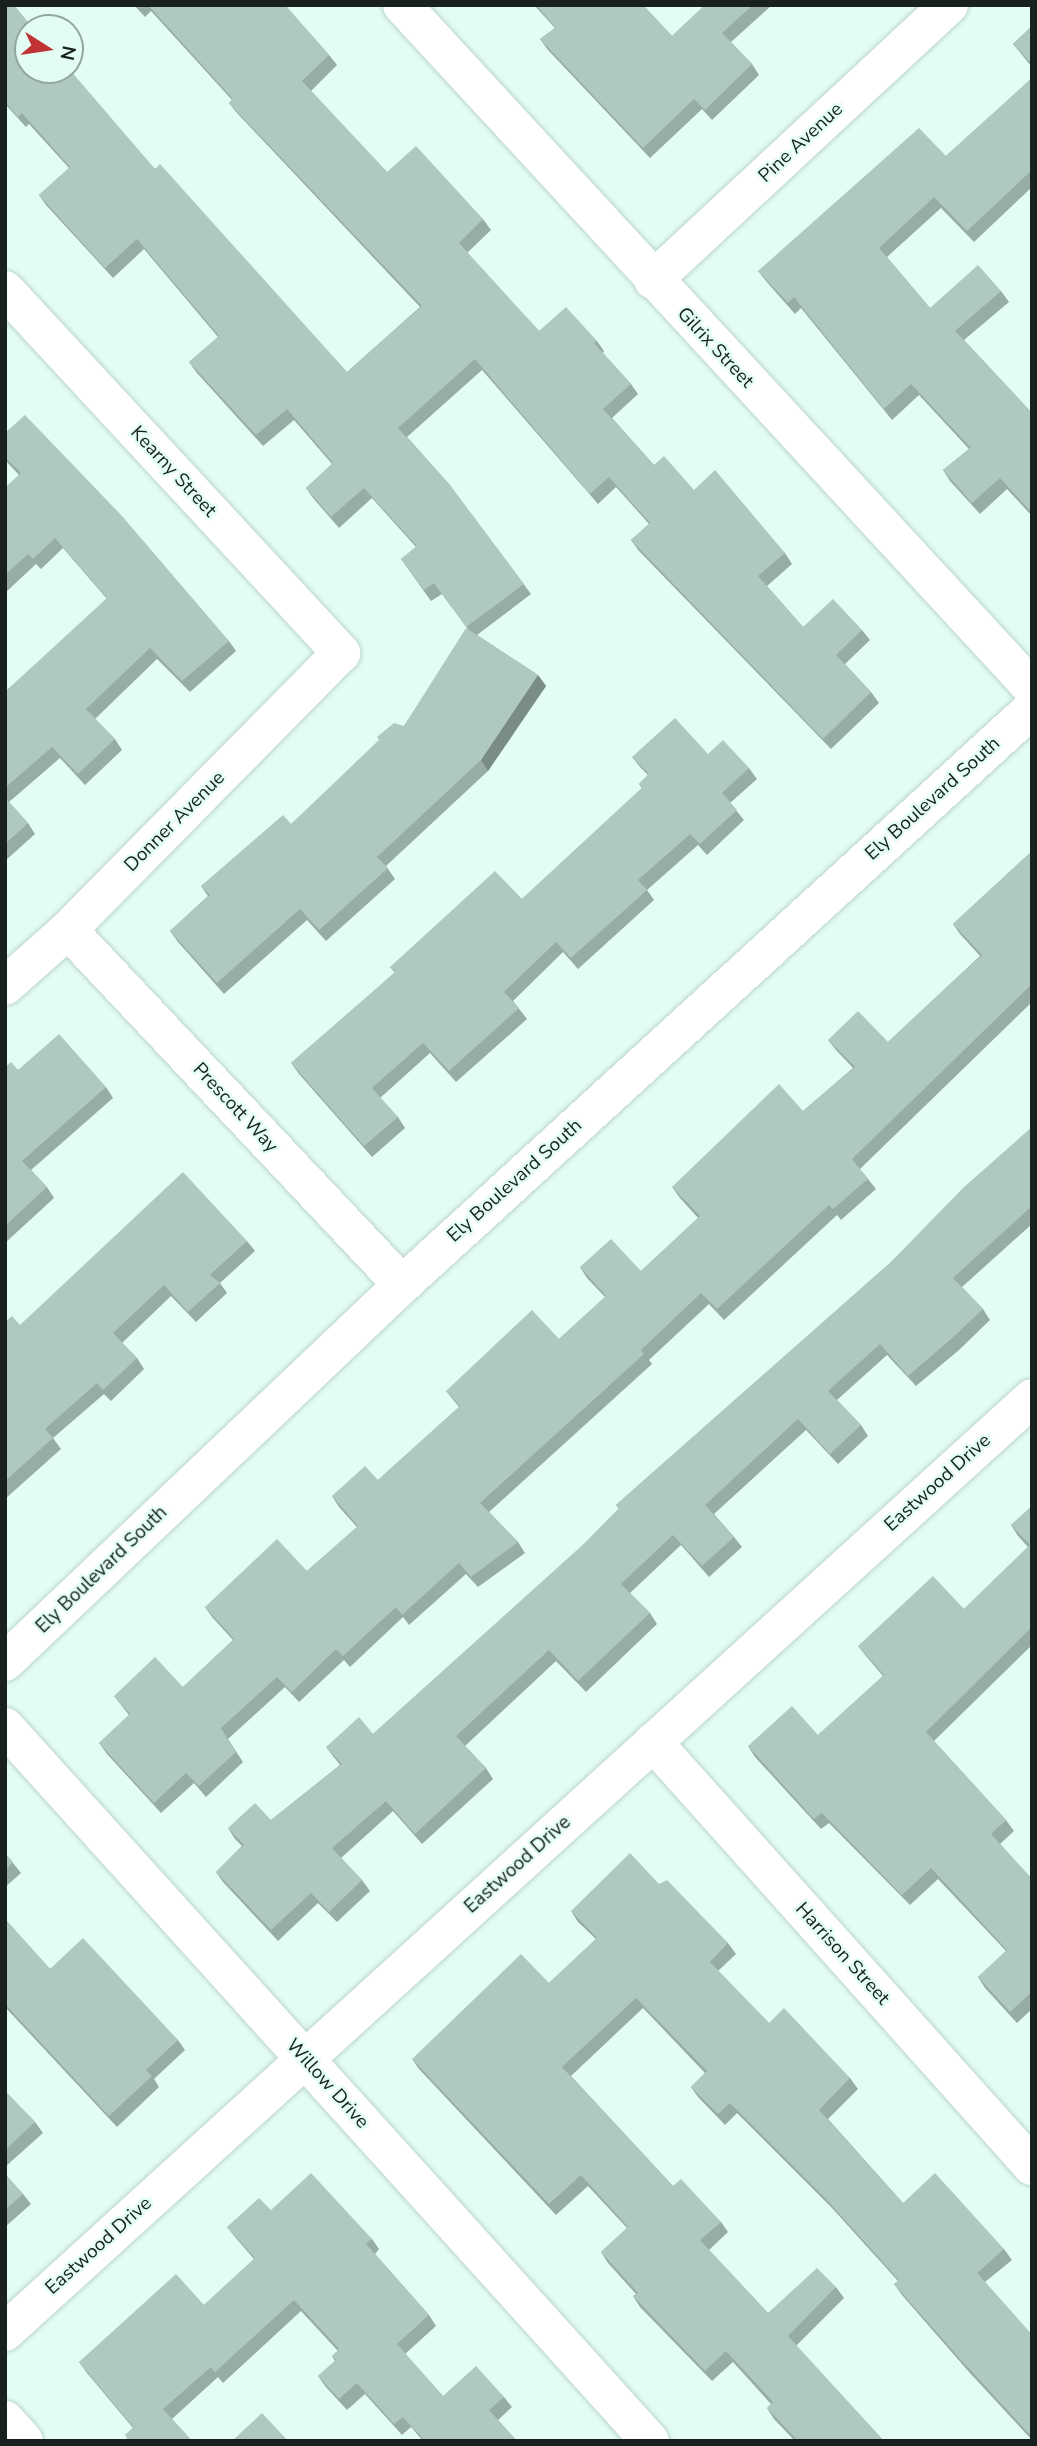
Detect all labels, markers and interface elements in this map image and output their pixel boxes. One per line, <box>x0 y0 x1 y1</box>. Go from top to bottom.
north arrow <box>14 14 84 84</box>
text: N <box>53 43 82 63</box>
street label: Pine Avenue <box>754 98 848 188</box>
street label: Gilrix Street <box>672 303 758 393</box>
street label: Kearny Street <box>125 422 221 522</box>
street label: Ely Boulevard South <box>861 733 1005 865</box>
street label: Donner Avenue <box>120 767 230 877</box>
street label: Prescott Way <box>188 1058 282 1158</box>
street label: Ely Boulevard South <box>443 1115 587 1247</box>
street label: Eastwood Drive <box>880 1429 996 1537</box>
street label: Ely Boulevard South <box>32 1502 172 1638</box>
street label: Eastwood Drive <box>460 1811 576 1919</box>
street label: Harrison Street <box>790 1898 894 2010</box>
street label: Willow Drive <box>281 2034 373 2134</box>
street label: Eastwood Drive <box>41 2192 157 2300</box>

